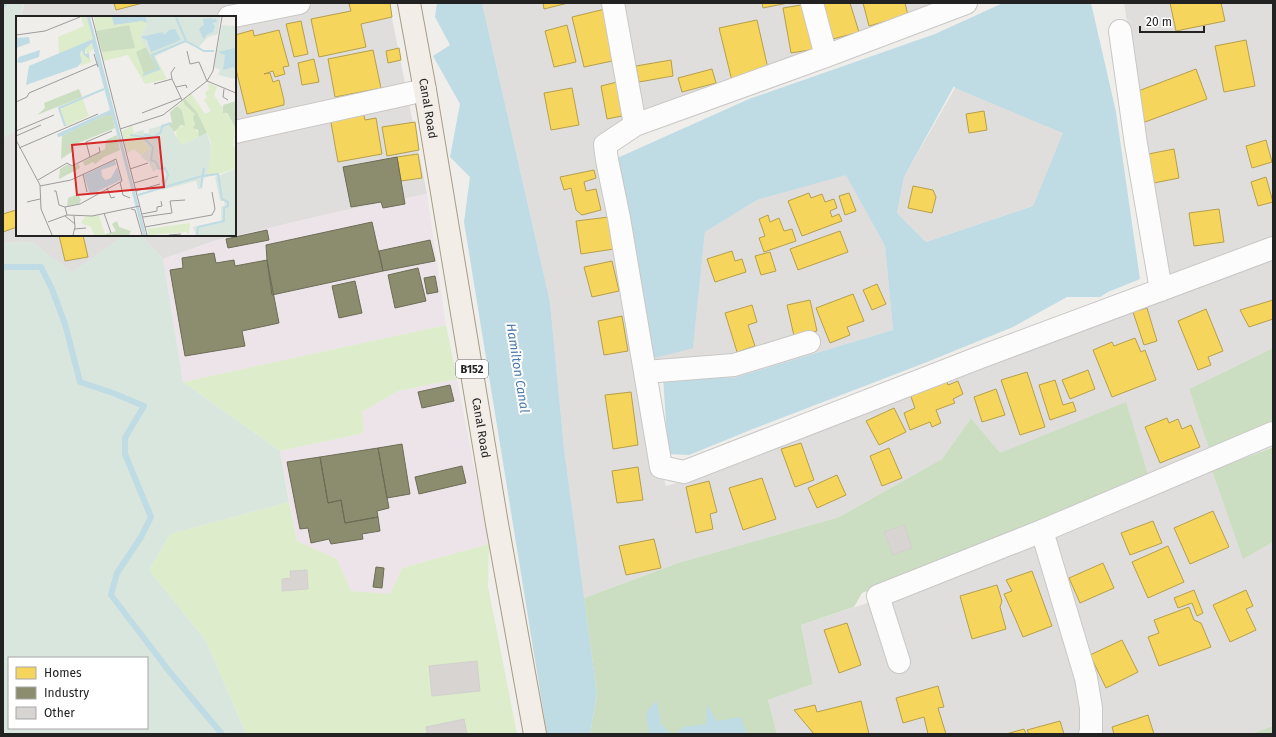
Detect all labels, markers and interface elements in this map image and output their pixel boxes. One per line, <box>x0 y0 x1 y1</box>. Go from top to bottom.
scale bar <box>1140 8 1204 34</box>
text: 20 m <box>1146 15 1172 29</box>
inset map <box>16 16 236 236</box>
street label: Canal Road <box>416 77 440 140</box>
water label: Hamilton Canal <box>504 322 533 414</box>
road number: B152 <box>456 360 488 378</box>
street label: Canal Road <box>469 397 493 459</box>
legend <box>8 657 148 729</box>
text: Homes <box>44 666 82 680</box>
text: Industry <box>44 686 89 700</box>
text: Other <box>44 706 75 720</box>

